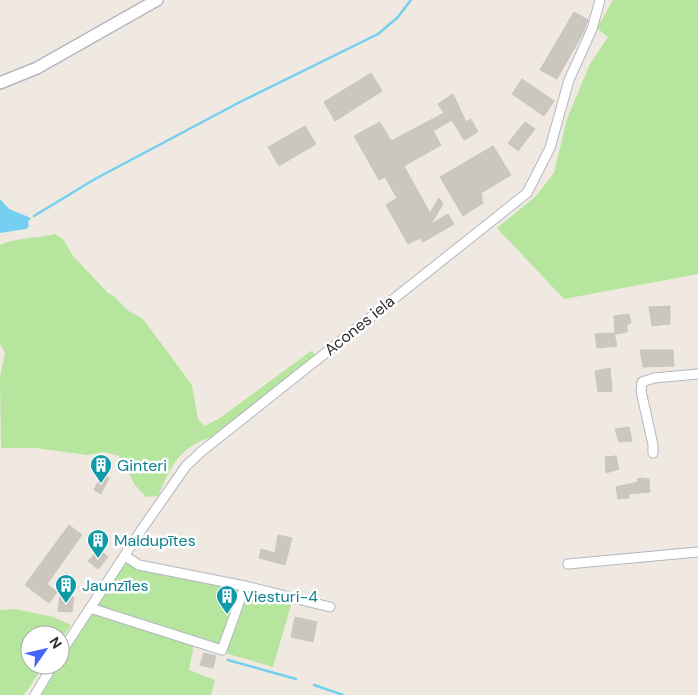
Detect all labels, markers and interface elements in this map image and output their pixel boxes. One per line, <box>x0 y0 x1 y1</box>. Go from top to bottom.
street label: Acones iela <box>320 291 399 360</box>
building icon: Ginteri <box>89 453 113 484</box>
place label: Ginteri <box>117 455 167 476</box>
building icon: Maldupītes <box>86 528 110 559</box>
place label: Maldupītes <box>114 530 196 551</box>
building icon: Jaunzīles <box>54 573 78 604</box>
place label: Jaunzīles <box>82 575 149 596</box>
building icon: Viesturi-4 <box>215 584 239 615</box>
place label: Viesturi-4 <box>243 586 318 607</box>
north arrow <box>20 625 70 675</box>
text: N <box>45 633 66 652</box>

